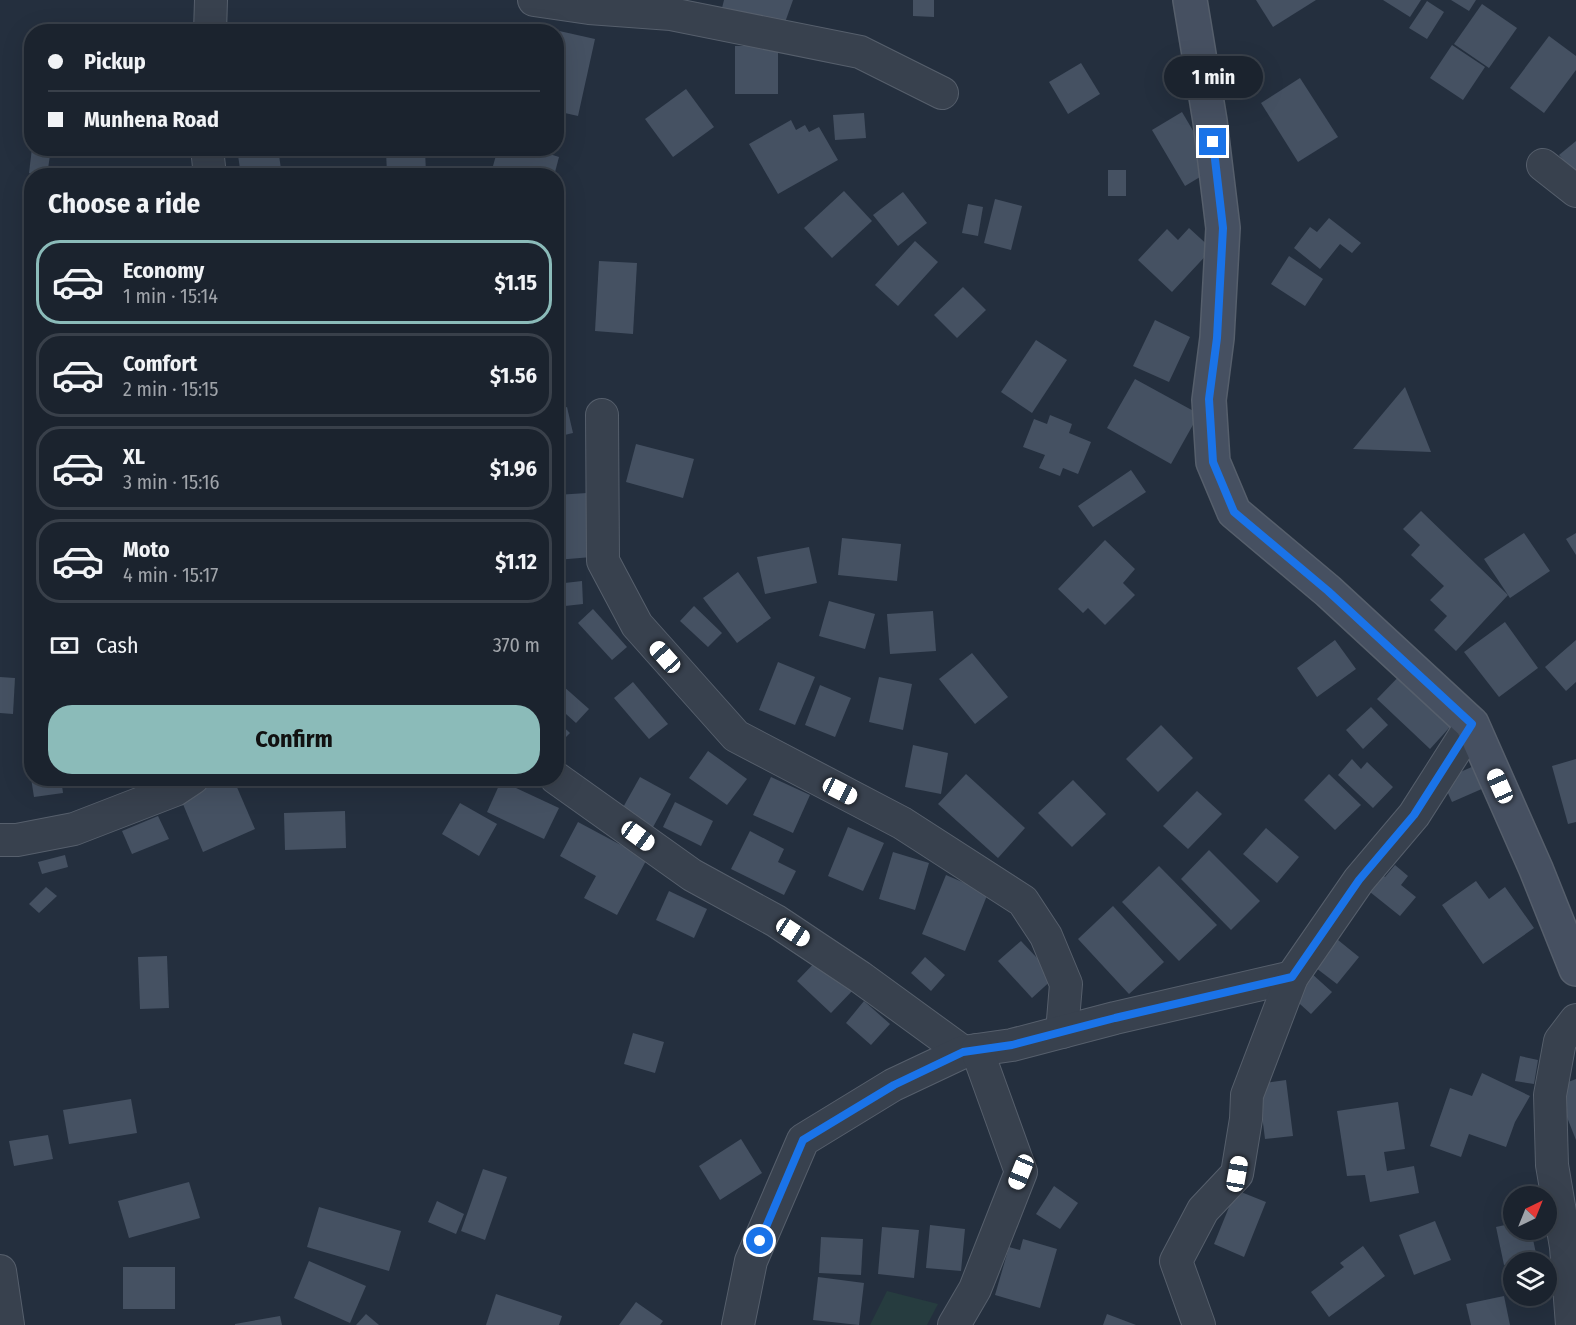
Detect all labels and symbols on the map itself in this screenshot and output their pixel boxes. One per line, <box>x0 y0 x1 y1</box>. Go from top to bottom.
callout: 1 min <box>1164 55 1262 97</box>
route end <box>1199 128 1226 155</box>
car <box>646 638 684 676</box>
car <box>1484 766 1516 806</box>
car <box>820 775 860 807</box>
car <box>618 818 658 854</box>
car <box>773 915 813 949</box>
car <box>1006 1152 1036 1192</box>
car <box>1225 1155 1249 1193</box>
north arrow <box>1503 1186 1557 1240</box>
route start <box>746 1227 773 1254</box>

